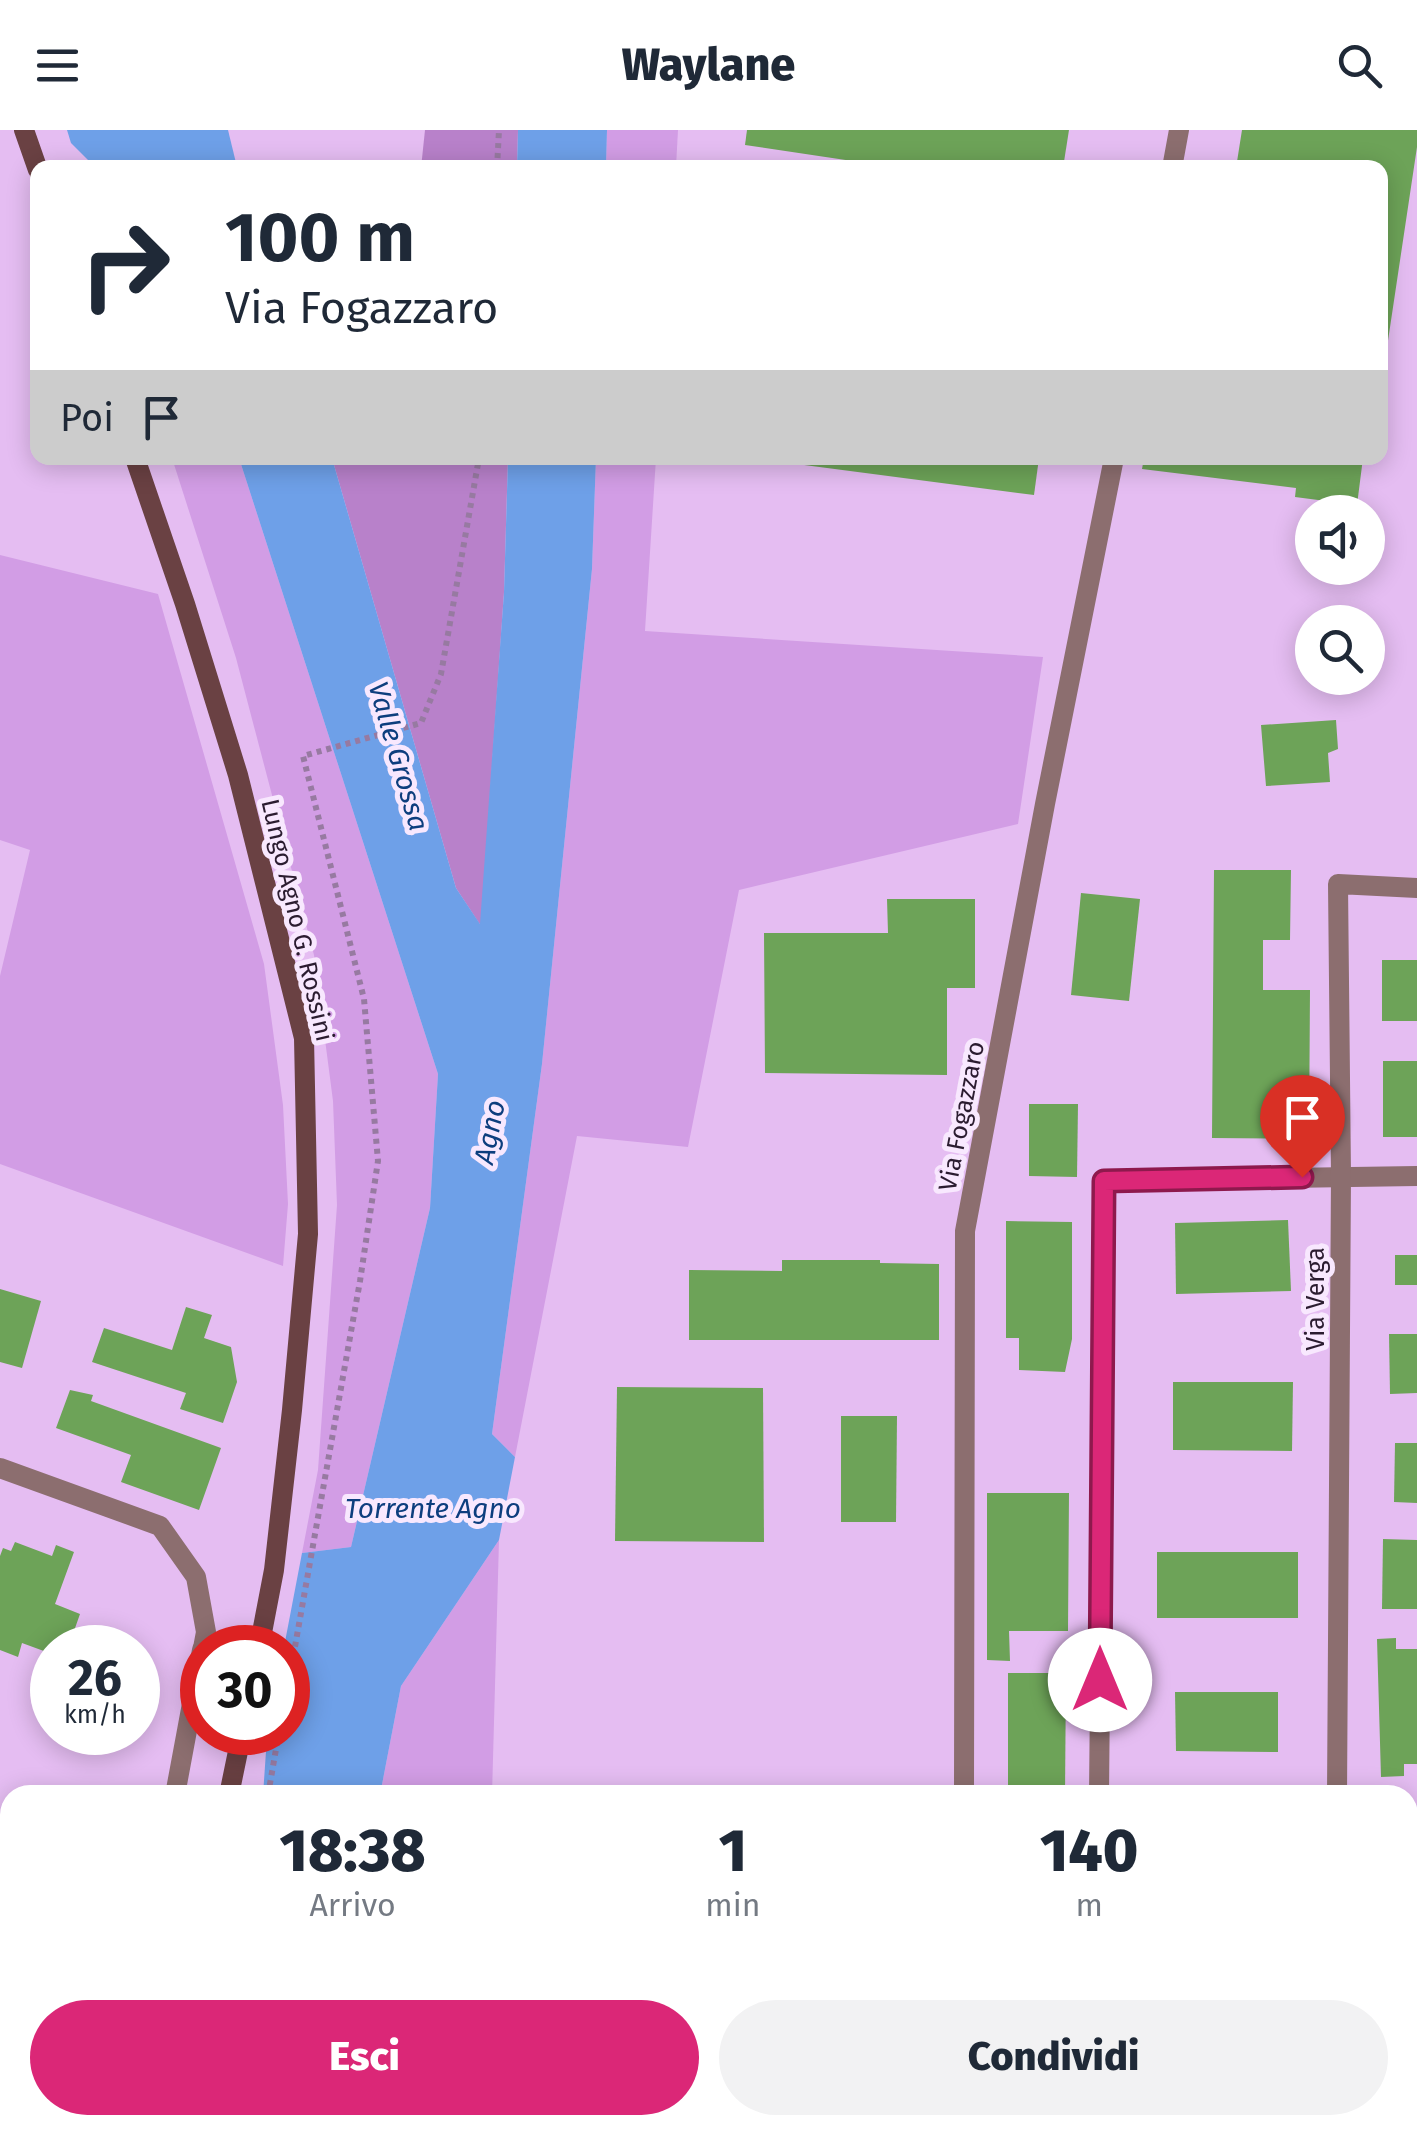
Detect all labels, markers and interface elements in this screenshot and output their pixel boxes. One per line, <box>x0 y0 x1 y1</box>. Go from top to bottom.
icon: menu <box>30 38 85 93</box>
text: Waylane <box>622 38 795 92</box>
icon: search <box>1332 38 1387 93</box>
text: 100 m <box>225 196 415 280</box>
icon: right <box>60 200 190 330</box>
text: Via Fogazzaro <box>225 281 498 335</box>
icon: arrive <box>134 390 189 445</box>
text: Poi <box>60 395 114 441</box>
map controls <box>1295 495 1385 695</box>
button: sound <box>1295 495 1385 585</box>
button: search <box>1295 605 1385 695</box>
water label: Valle Grossa <box>362 678 436 834</box>
street label: Lungo Agno G. Rossini <box>255 796 340 1044</box>
street label: Via Fogazzaro <box>933 1039 991 1194</box>
pin <box>1260 1075 1345 1178</box>
icon: arrive <box>1275 1090 1330 1145</box>
water label: Agno <box>467 1097 512 1168</box>
street label: Via Verga <box>1301 1247 1331 1351</box>
water label: Torrente Agno <box>345 1492 521 1525</box>
speed limit sign: 30 <box>180 1625 310 1755</box>
position arrow <box>1048 1628 1152 1732</box>
text: 26 <box>68 1648 122 1708</box>
text: km/h <box>64 1700 126 1730</box>
text: 18:38 <box>280 1815 426 1887</box>
text: 1 <box>719 1815 747 1887</box>
text: 140 <box>1040 1815 1138 1887</box>
text: Arrivo <box>309 1886 396 1924</box>
text: min <box>705 1886 760 1924</box>
text: m <box>1075 1886 1103 1924</box>
button: Esci <box>30 2000 699 2115</box>
button: Condividi <box>719 2000 1388 2115</box>

